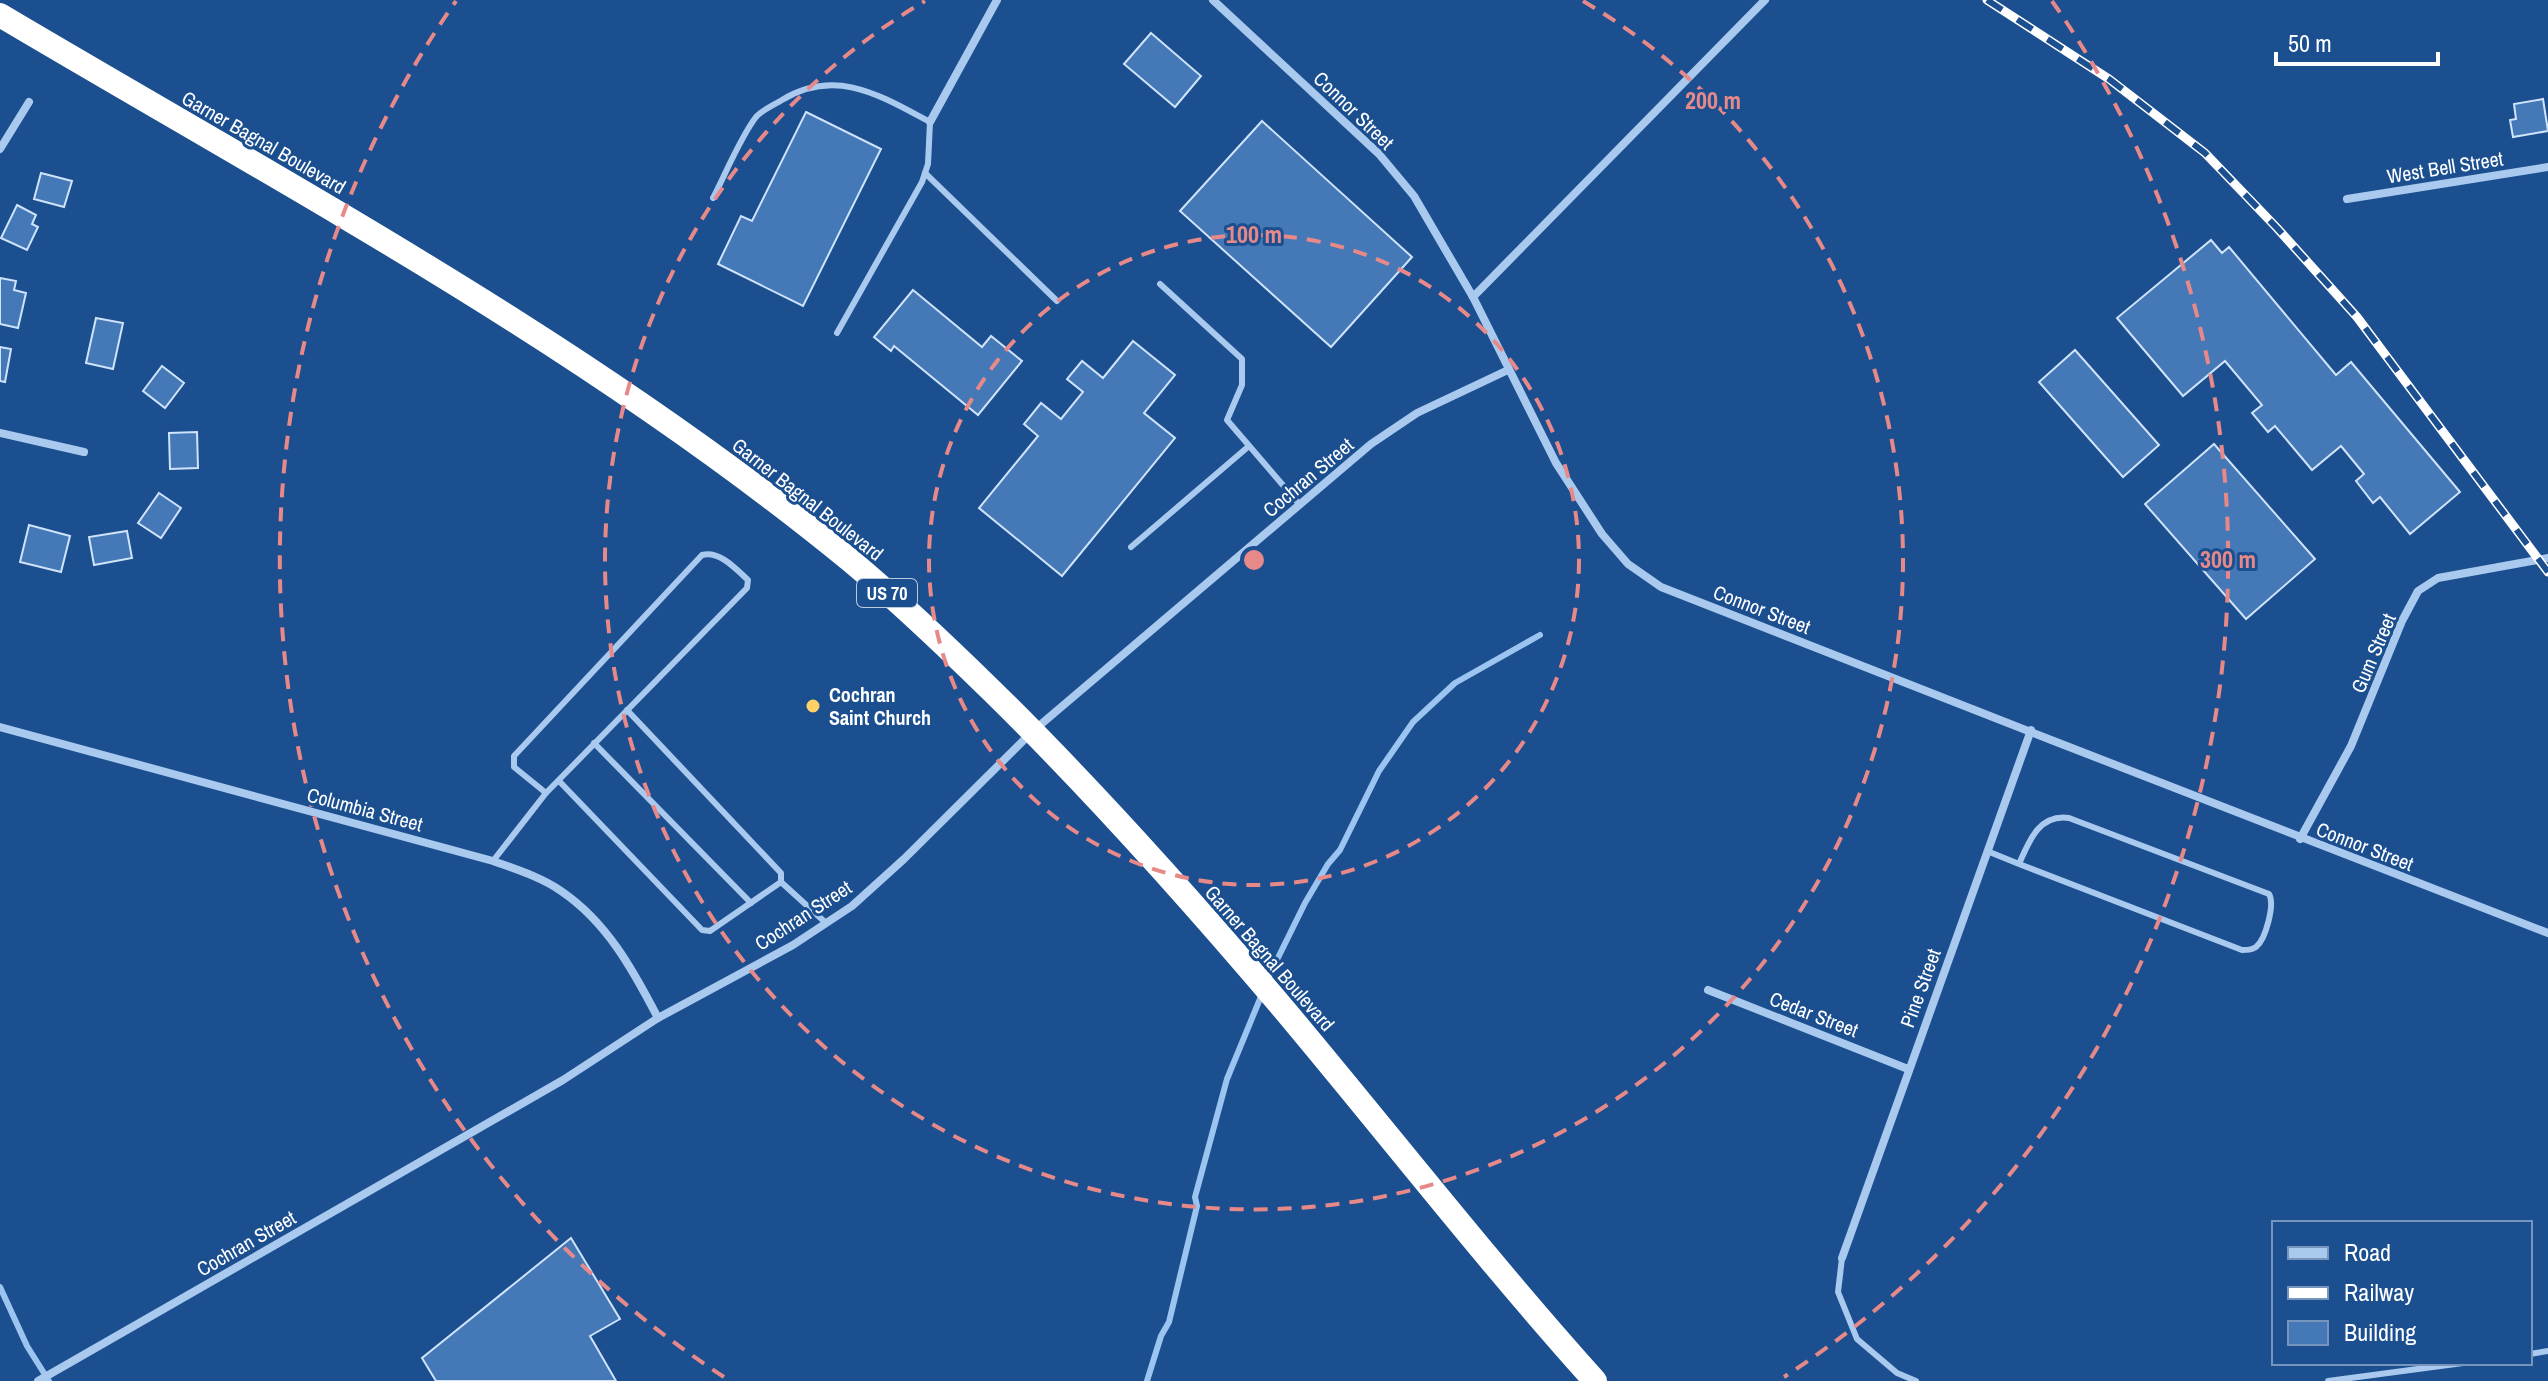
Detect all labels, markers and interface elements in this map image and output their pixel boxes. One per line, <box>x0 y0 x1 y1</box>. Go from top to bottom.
scale bar <box>2276 16 2438 66</box>
text: 50 m <box>2288 27 2332 59</box>
street label: Connor Street <box>1308 65 1400 155</box>
street label: Garner Bagnal Boulevard <box>177 84 351 200</box>
text: 200 m <box>1685 84 1741 116</box>
street label: West Bell Street <box>2385 144 2505 190</box>
text: 100 m <box>1226 218 1282 250</box>
street label: Garner Bagnal Boulevard <box>727 431 889 567</box>
street label: Cochran Street <box>1257 431 1359 523</box>
text: 300 m <box>2200 543 2256 575</box>
centre of rings <box>1240 546 1268 574</box>
street label: Connor Street <box>1709 578 1815 640</box>
road number: US 70 <box>857 579 917 607</box>
street label: Gum Street <box>2344 609 2402 697</box>
place label: Cochran Saint Church <box>829 681 931 731</box>
marker: Cochran Saint Church <box>804 697 822 715</box>
street label: Columbia Street <box>304 781 426 837</box>
street label: Connor Street <box>2312 815 2418 877</box>
street label: Cochran Street <box>749 873 857 956</box>
street label: Garner Bagnal Boulevard <box>1199 879 1341 1037</box>
street label: Pine Street <box>1893 944 1947 1031</box>
street label: Cedar Street <box>1766 985 1863 1043</box>
street label: Cochran Street <box>191 1204 301 1282</box>
legend <box>2272 1221 2532 1365</box>
text: Road <box>2344 1236 2391 1268</box>
text: Railway <box>2344 1276 2414 1308</box>
text: Building <box>2344 1316 2416 1348</box>

